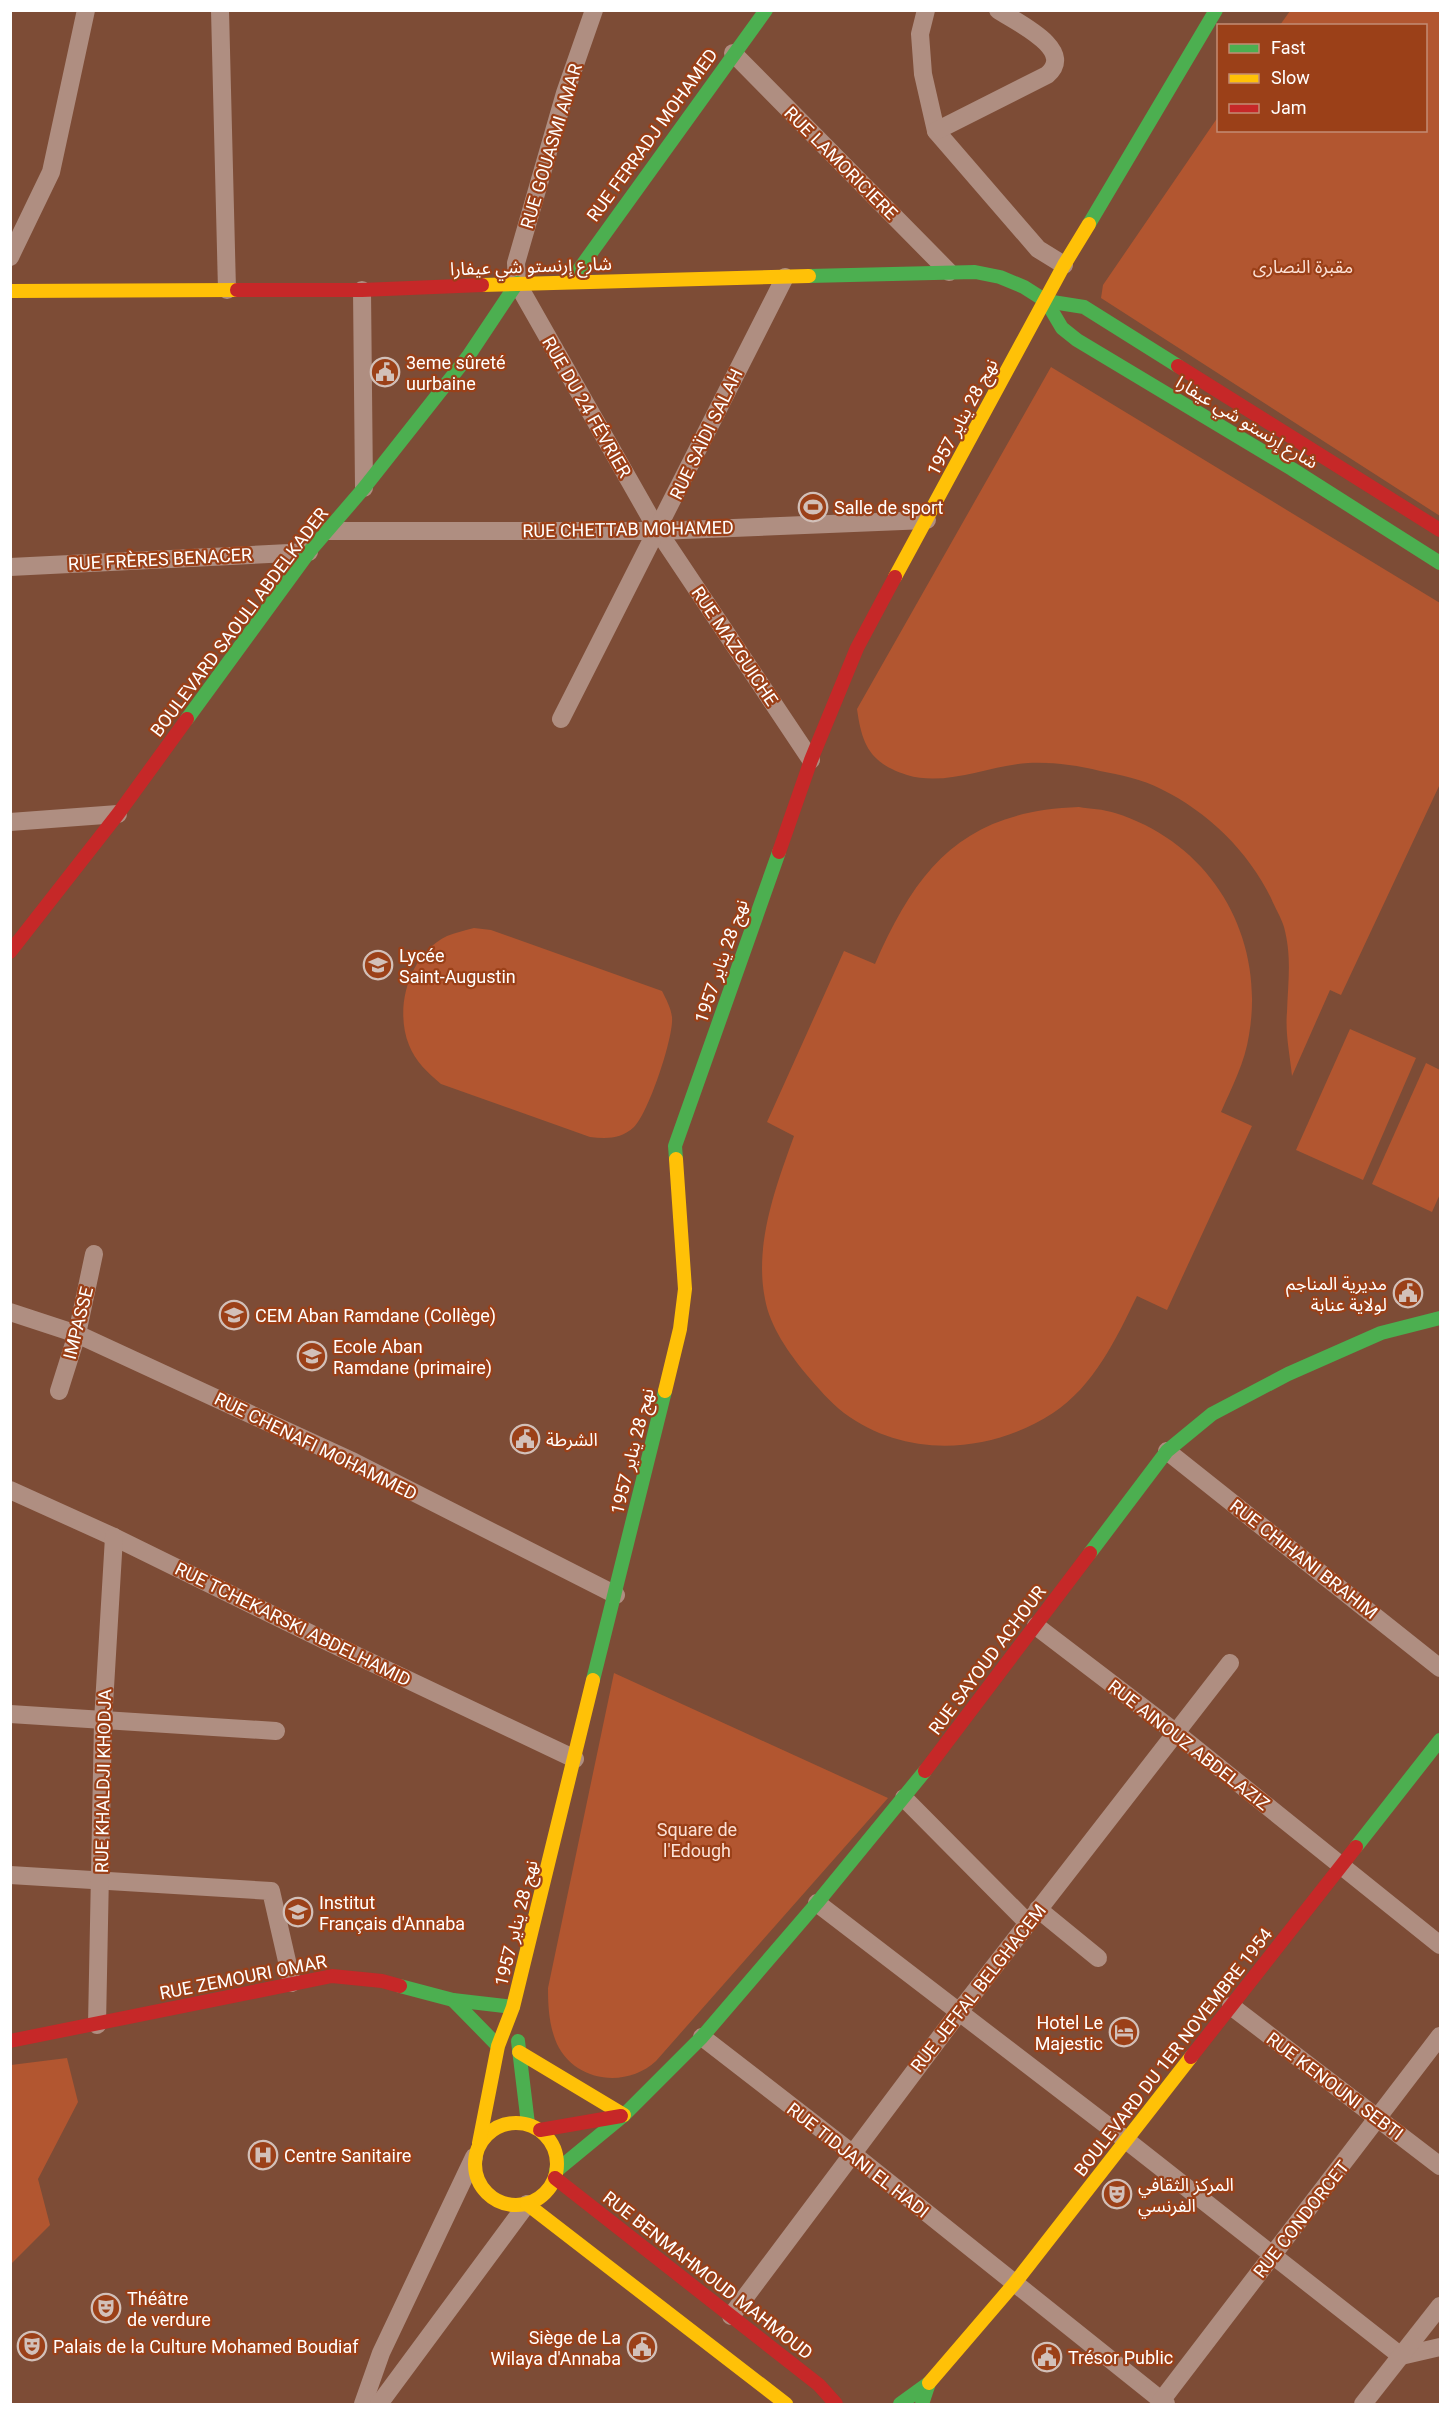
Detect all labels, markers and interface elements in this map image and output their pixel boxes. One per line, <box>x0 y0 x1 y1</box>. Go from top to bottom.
legend <box>1217 24 1427 132</box>
text: Fast <box>1271 37 1306 58</box>
street label: RUE FERRADJ MOHAMED <box>582 45 722 225</box>
street label: RUE GOUASMI AMAR <box>516 61 586 231</box>
text: Slow <box>1271 67 1310 88</box>
text: Jam <box>1271 97 1307 118</box>
street label: RUE LAMORICIERE <box>780 102 902 224</box>
street label: شارع إرنستو شي عيفارا <box>450 253 612 283</box>
park label: مقبرة النصارى <box>1253 256 1353 278</box>
street label: RUE DU 24 FÉVRIER <box>538 333 636 481</box>
place label: 3eme sûreté uurbaine <box>406 352 506 394</box>
street label: نهج 28 يناير 1957 <box>922 355 1004 480</box>
public building icon: 3eme sûreté uurbaine <box>369 356 401 388</box>
street label: RUE SAÏDI SALAH <box>665 365 747 503</box>
street label: شارع إرنستو شي عيفارا <box>1170 371 1322 476</box>
sports icon: Salle de sport <box>797 491 829 523</box>
place label: Salle de sport <box>834 497 944 518</box>
street label: BOULEVARD SAOULI ABDELKADER <box>146 503 332 741</box>
street label: RUE CHETTAB MOHAMED <box>522 517 734 541</box>
street label: RUE FRÈRES BENACER <box>67 544 253 574</box>
street label: RUE MAZGUICHE <box>687 582 783 710</box>
street label: نهج 28 يناير 1957 <box>690 897 755 1026</box>
place label: Lycée Saint-Augustin <box>399 945 516 987</box>
school or university icon: Lycée Saint-Augustin <box>362 949 394 981</box>
place label: مديرية المناجم لولاية عنابة <box>1286 1273 1387 1316</box>
public building icon: مديرية المناجم لولاية عنابة <box>1392 1277 1424 1309</box>
street label: IMPASSE <box>59 1285 97 1361</box>
school or university icon: CEM Aban Ramdane (Collège) <box>218 1299 250 1331</box>
place label: CEM Aban Ramdane (Collège) <box>255 1305 496 1327</box>
place label: Ecole Aban Ramdane (primaire) <box>333 1336 492 1379</box>
school or university icon: Ecole Aban Ramdane (primaire) <box>296 1340 328 1372</box>
street label: نهج 28 يناير 1957 <box>606 1386 661 1517</box>
street label: RUE CHENAFI MOHAMMED <box>211 1388 421 1504</box>
public building icon: الشرطة <box>509 1423 541 1455</box>
place label: الشرطة <box>546 1429 598 1451</box>
street label: RUE CHIHANI BRAHIM <box>1226 1495 1382 1623</box>
street label: RUE TCHEKARSKI ABDELHAMID <box>172 1558 414 1690</box>
street label: RUE SAYOUD ACHOUR <box>924 1581 1050 1739</box>
street label: RUE AINOUZ ABDELAZIZ <box>1104 1675 1274 1815</box>
street label: RUE KHALDJI KHODJA <box>91 1689 115 1873</box>
park label: Square de l'Edough <box>657 1819 737 1861</box>
street label: نهج 28 يناير 1957 <box>490 1858 545 1989</box>
place label: Institut Français d'Annaba <box>319 1892 465 1934</box>
school or university icon: Institut Français d'Annaba <box>282 1896 314 1928</box>
street label: RUE JEFFAL BELGHACEM <box>906 1900 1050 2076</box>
street label: BOULEVARD DU 1ER NOVEMBRE 1954 <box>1070 1924 1276 2180</box>
street label: RUE ZEMOURI OMAR <box>158 1950 328 2004</box>
place label: Hotel Le Majestic <box>1035 2012 1103 2054</box>
hotel icon: Hotel Le Majestic <box>1108 2016 1140 2048</box>
street label: RUE KENOUNI SEBTI <box>1263 2028 1407 2144</box>
street label: RUE TIDJANI EL HADI <box>783 2098 933 2222</box>
hospital icon: Centre Sanitaire <box>247 2139 279 2171</box>
place label: Centre Sanitaire <box>284 2145 411 2166</box>
street label: RUE CONDORCET <box>1249 2156 1353 2282</box>
place label: المركز الثقافي الفرنسي <box>1138 2174 1234 2219</box>
theatre icon: المركز الثقافي الفرنسي <box>1101 2178 1133 2210</box>
street label: RUE BENMAHMOUD MAHMOUD <box>599 2187 817 2363</box>
place label: Théâtre de verdure <box>127 2288 211 2330</box>
theatre icon: Théâtre de verdure <box>90 2292 122 2324</box>
place label: Siège de La Wilaya d'Annaba <box>490 2327 621 2369</box>
theatre icon: Palais de la Culture Mohamed Boudiaf <box>16 2330 48 2362</box>
public building icon: Siège de La Wilaya d'Annaba <box>626 2331 658 2363</box>
place label: Palais de la Culture Mohamed Boudiaf <box>53 2336 359 2357</box>
public building icon: Trésor Public <box>1031 2341 1063 2373</box>
place label: Trésor Public <box>1068 2347 1173 2368</box>

